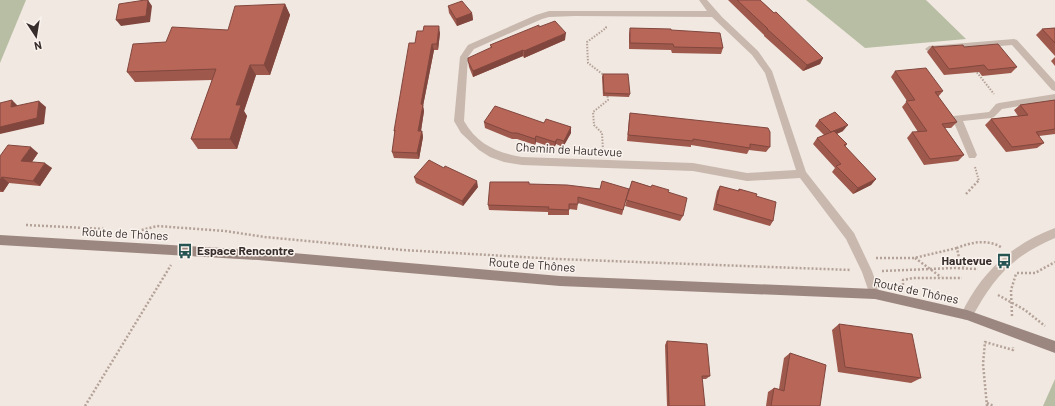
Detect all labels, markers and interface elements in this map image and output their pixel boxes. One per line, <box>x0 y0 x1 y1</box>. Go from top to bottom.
north arrow <box>16 16 56 56</box>
text: N <box>33 39 43 53</box>
street label: Chemin de Hautevue <box>515 139 623 159</box>
street label: Route de Thônes <box>81 224 169 242</box>
bus stop icon: Espace Rencontre <box>176 242 194 260</box>
place label: Espace Rencontre <box>197 243 294 257</box>
bus stop icon: Hautevue <box>995 252 1013 270</box>
place label: Hautevue <box>942 253 992 267</box>
street label: Route de Thônes <box>488 254 576 274</box>
street label: Route de Thônes <box>872 274 960 306</box>

